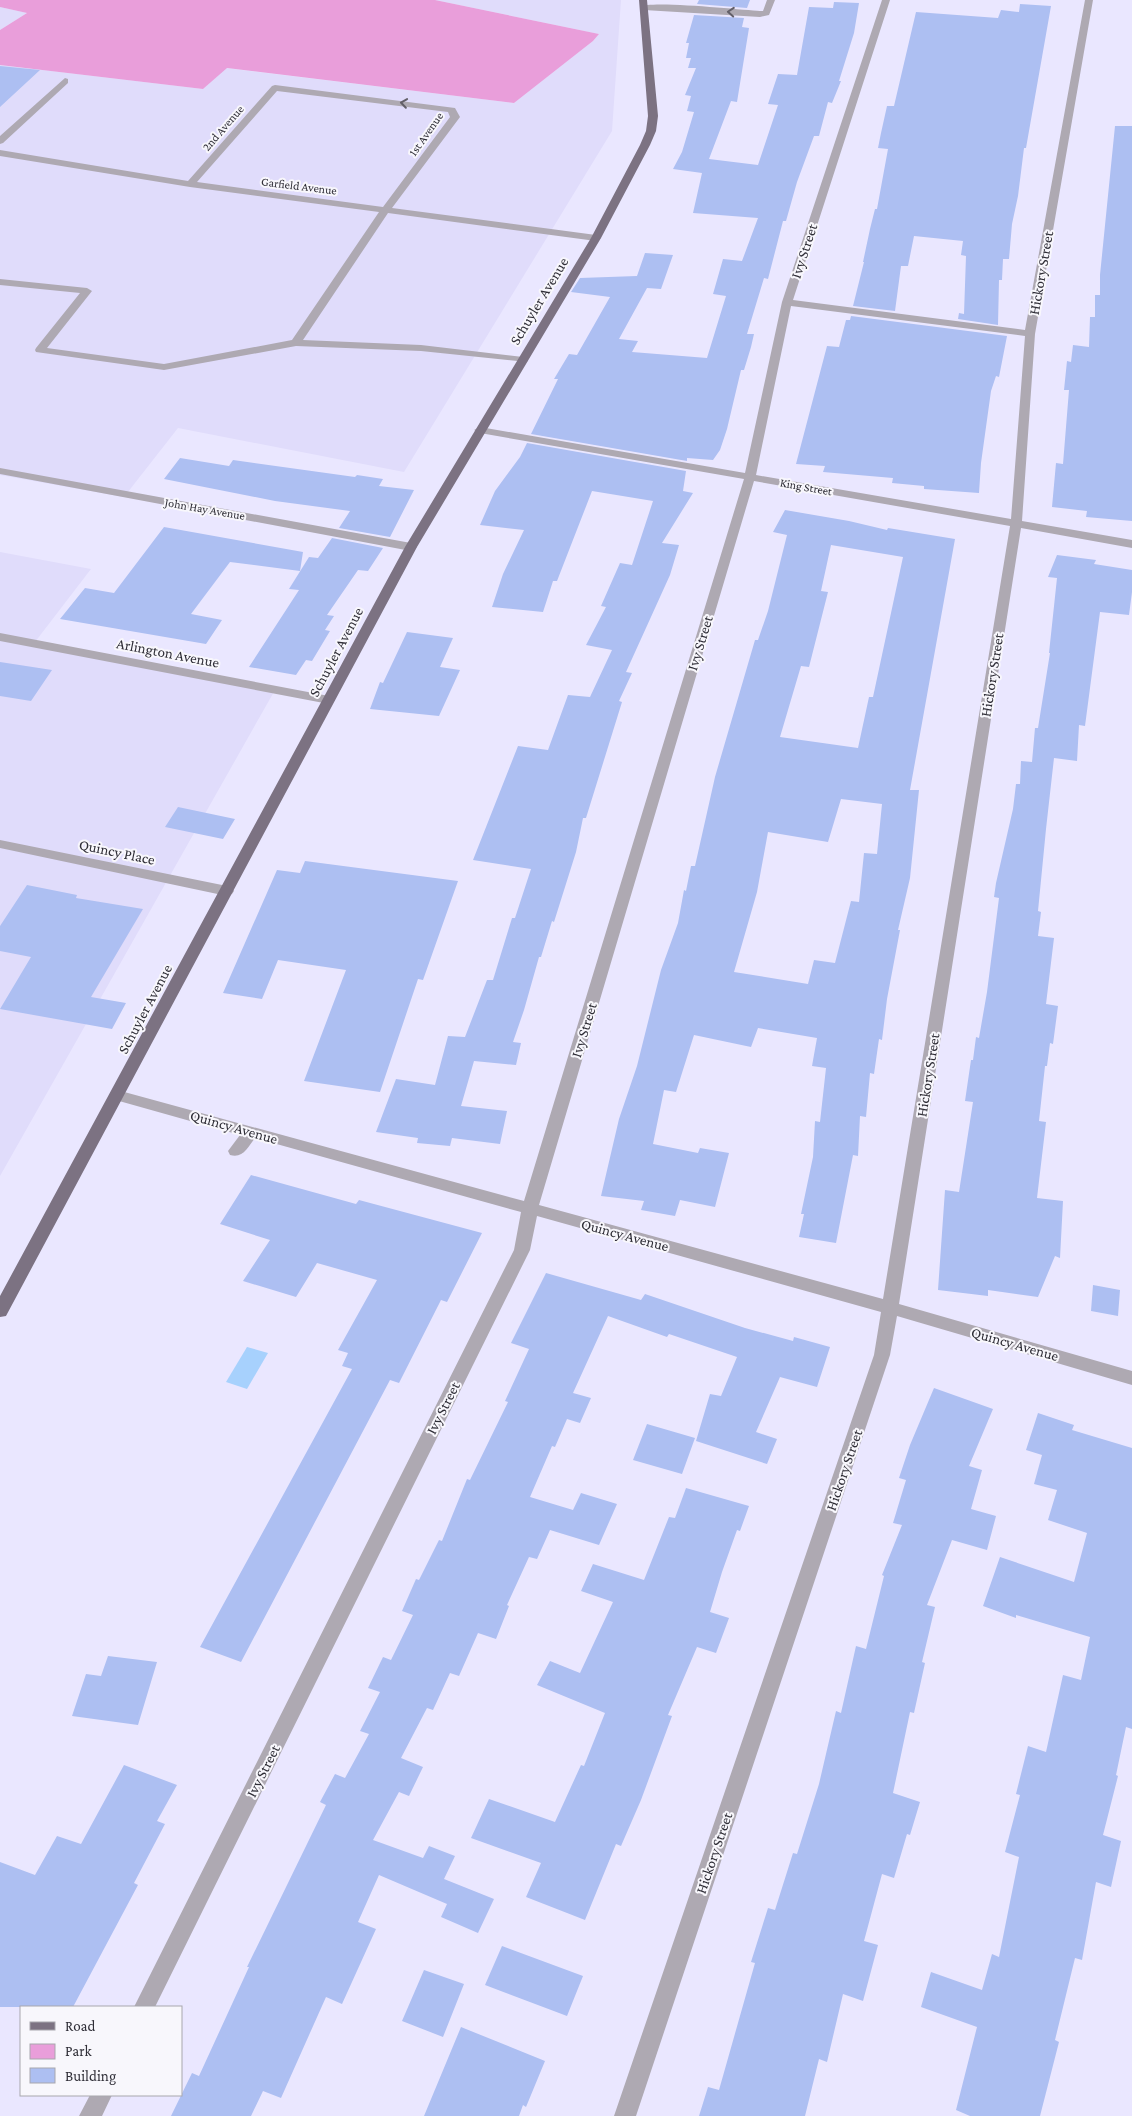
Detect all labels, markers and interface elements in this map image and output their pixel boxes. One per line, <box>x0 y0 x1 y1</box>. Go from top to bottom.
one-way arrow <box>727 7 735 18</box>
one-way arrow <box>399 99 408 109</box>
street label: 2nd Avenue <box>199 102 247 154</box>
street label: 1st Avenue <box>406 109 446 159</box>
street label: Garfield Avenue <box>260 174 338 198</box>
street label: Ivy Street <box>788 221 822 281</box>
street label: Hickory Street <box>1026 229 1057 316</box>
street label: Schuyler Avenue <box>507 254 572 348</box>
street label: King Street <box>779 476 834 499</box>
street label: John Hay Avenue <box>163 495 246 523</box>
street label: Schuyler Avenue <box>306 604 367 700</box>
street label: Ivy Street <box>684 613 717 673</box>
street label: Hickory Street <box>977 631 1008 718</box>
street label: Arlington Avenue <box>115 635 221 672</box>
street label: Quincy Place <box>77 836 157 869</box>
street label: Schuyler Avenue <box>115 961 176 1057</box>
street label: Ivy Street <box>568 1000 601 1060</box>
street label: Hickory Street <box>913 1031 944 1118</box>
street label: Quincy Avenue <box>188 1107 280 1148</box>
street label: Quincy Avenue <box>579 1216 671 1255</box>
street label: Quincy Avenue <box>969 1324 1061 1365</box>
street label: Ivy Street <box>423 1378 464 1437</box>
street label: Hickory Street <box>823 1426 867 1513</box>
street label: Ivy Street <box>243 1741 284 1800</box>
street label: Hickory Street <box>693 1809 737 1896</box>
legend <box>20 2006 182 2096</box>
text: Road <box>65 2018 96 2034</box>
text: Park <box>65 2043 92 2059</box>
text: Building <box>65 2068 116 2085</box>

